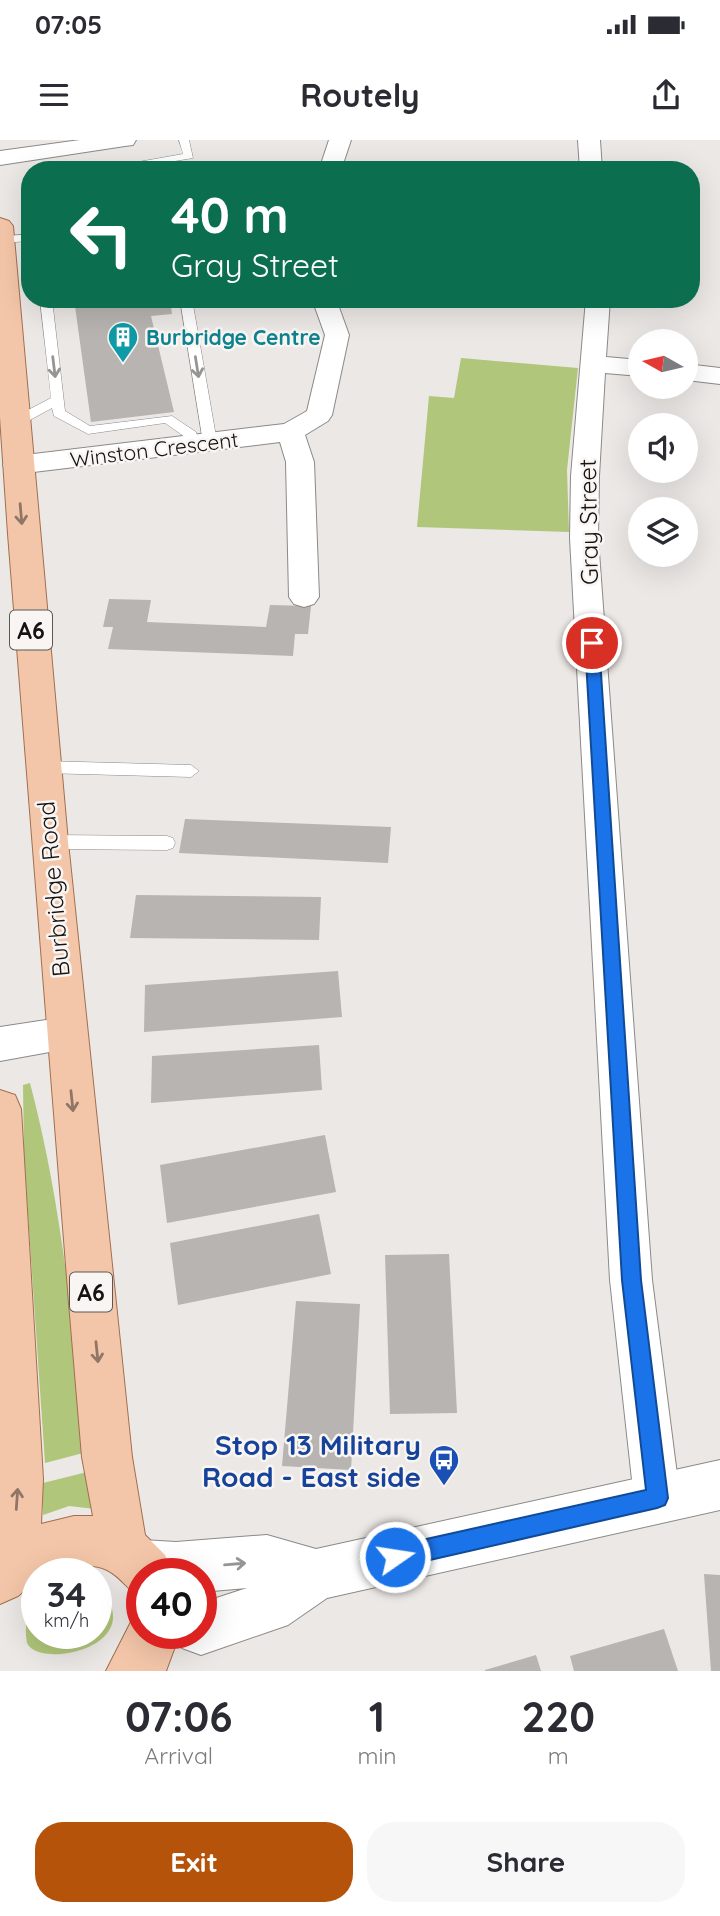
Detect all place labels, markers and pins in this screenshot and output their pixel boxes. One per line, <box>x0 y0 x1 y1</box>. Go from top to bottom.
building icon: Burbridge Centre <box>106 320 140 364</box>
place label: Burbridge Centre <box>146 324 321 350</box>
pin <box>562 613 622 673</box>
place label: Stop 13 Military Road - East side <box>202 1427 421 1494</box>
bus stop icon: Stop 13 Military Road - East side <box>427 1443 461 1487</box>

